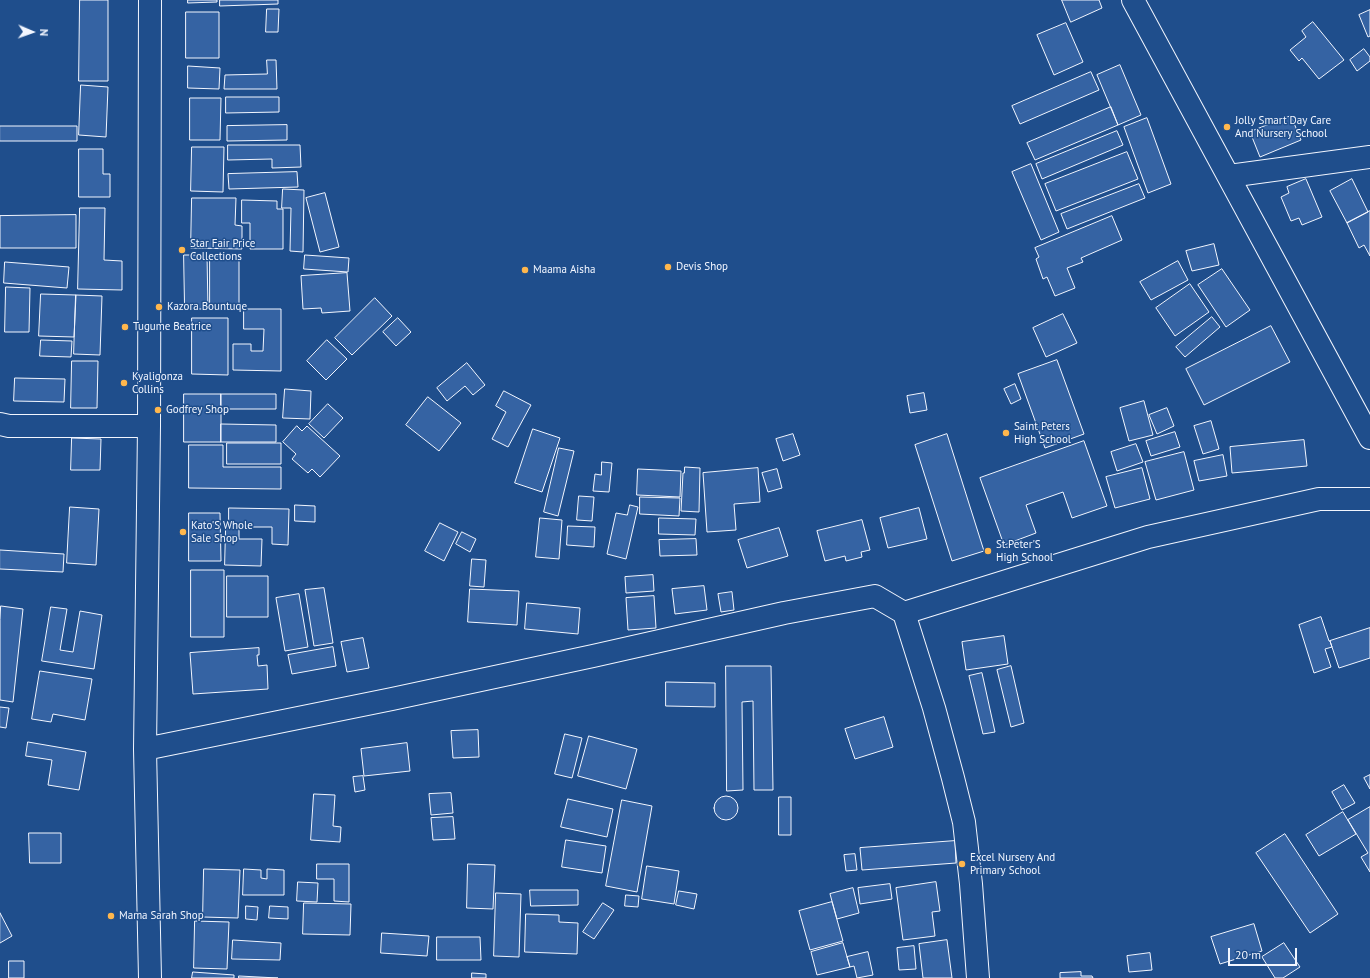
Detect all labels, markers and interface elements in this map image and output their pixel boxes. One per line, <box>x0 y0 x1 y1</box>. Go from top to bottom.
north arrow <box>12 12 52 52</box>
text: N <box>37 29 51 36</box>
place label: Jolly Smart Day Care And Nursery School <box>1235 114 1331 140</box>
marker: Jolly Smart Day Care And Nursery School <box>1222 122 1232 132</box>
place label: Star Fair Price Collections <box>190 237 255 263</box>
marker: Star Fair Price Collections <box>177 245 187 255</box>
place label: Devis Shop <box>676 260 728 274</box>
marker: Devis Shop <box>663 262 673 272</box>
place label: Maama Aisha <box>533 263 595 277</box>
marker: Maama Aisha <box>520 265 530 275</box>
place label: Kazora Bountuqe <box>167 300 247 314</box>
marker: Kazora Bountuqe <box>154 302 164 312</box>
place label: Tugume Beatrice <box>133 320 211 334</box>
marker: Tugume Beatrice <box>120 322 130 332</box>
place label: Kyaligonza Collins <box>132 370 183 396</box>
marker: Kyaligonza Collins <box>119 378 129 388</box>
place label: Godfrey Shop <box>166 403 229 417</box>
marker: Godfrey Shop <box>153 405 163 415</box>
place label: Saint Peters High School <box>1014 420 1071 446</box>
marker: Saint Peters High School <box>1001 428 1011 438</box>
place label: Kato'S Whole Sale Shop <box>191 519 253 545</box>
marker: Kato'S Whole Sale Shop <box>178 527 188 537</box>
place label: St.Peter'S High School <box>996 538 1053 564</box>
marker: St.Peter'S High School <box>983 546 993 556</box>
place label: Excel Nursery And Primary School <box>970 851 1055 877</box>
marker: Excel Nursery And Primary School <box>957 859 967 869</box>
place label: Mama Sarah Shop <box>119 909 204 923</box>
marker: Mama Sarah Shop <box>106 911 116 921</box>
scale bar <box>1230 940 1299 966</box>
text: 20 m <box>1235 947 1261 962</box>

